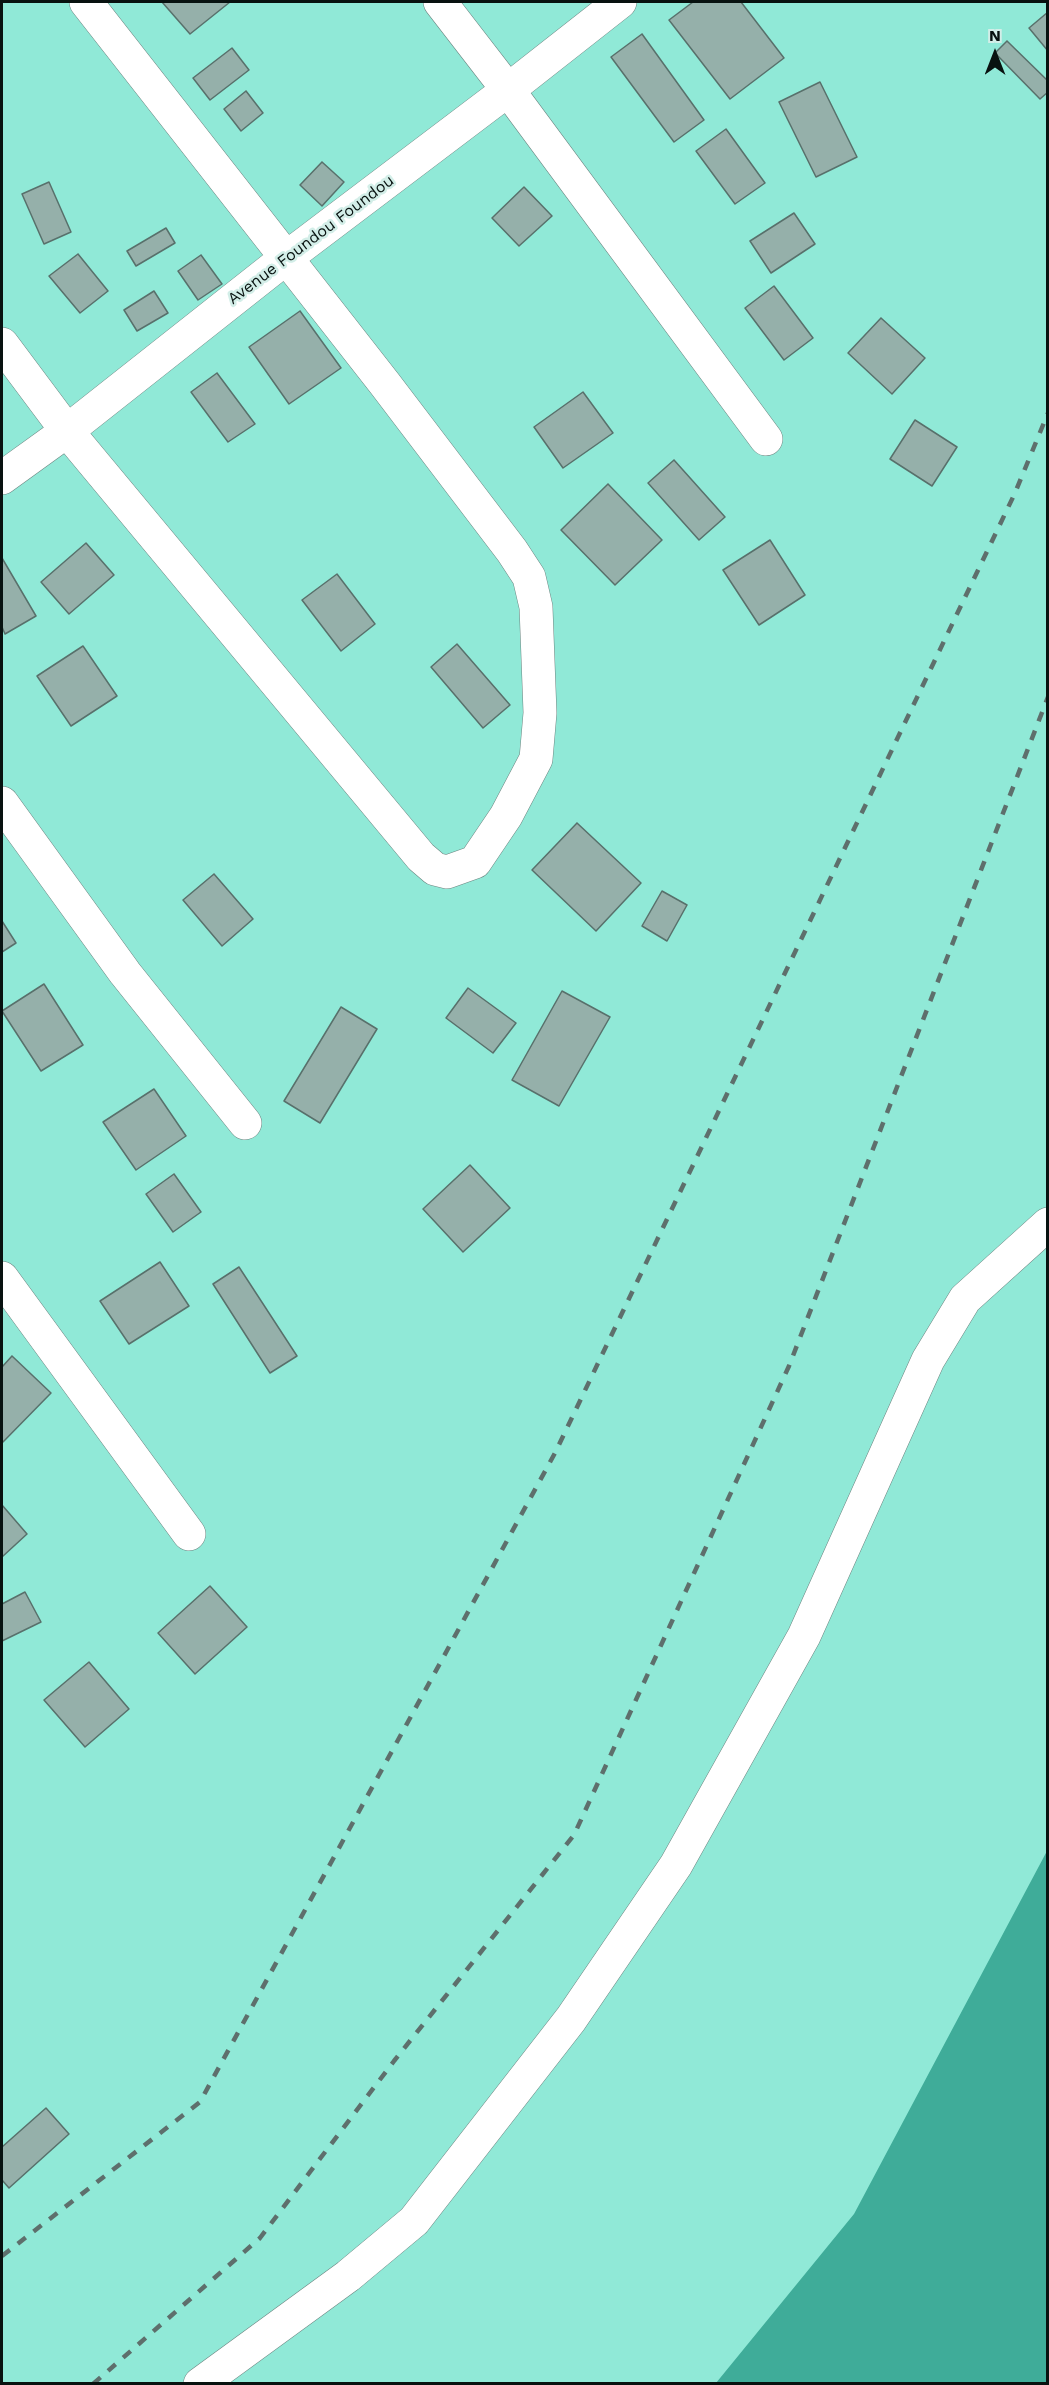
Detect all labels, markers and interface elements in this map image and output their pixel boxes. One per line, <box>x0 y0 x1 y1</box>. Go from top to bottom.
north arrow <box>965 24 1025 84</box>
text: N <box>989 26 1001 45</box>
street label: Avenue Foundou Foundou <box>224 171 398 309</box>

